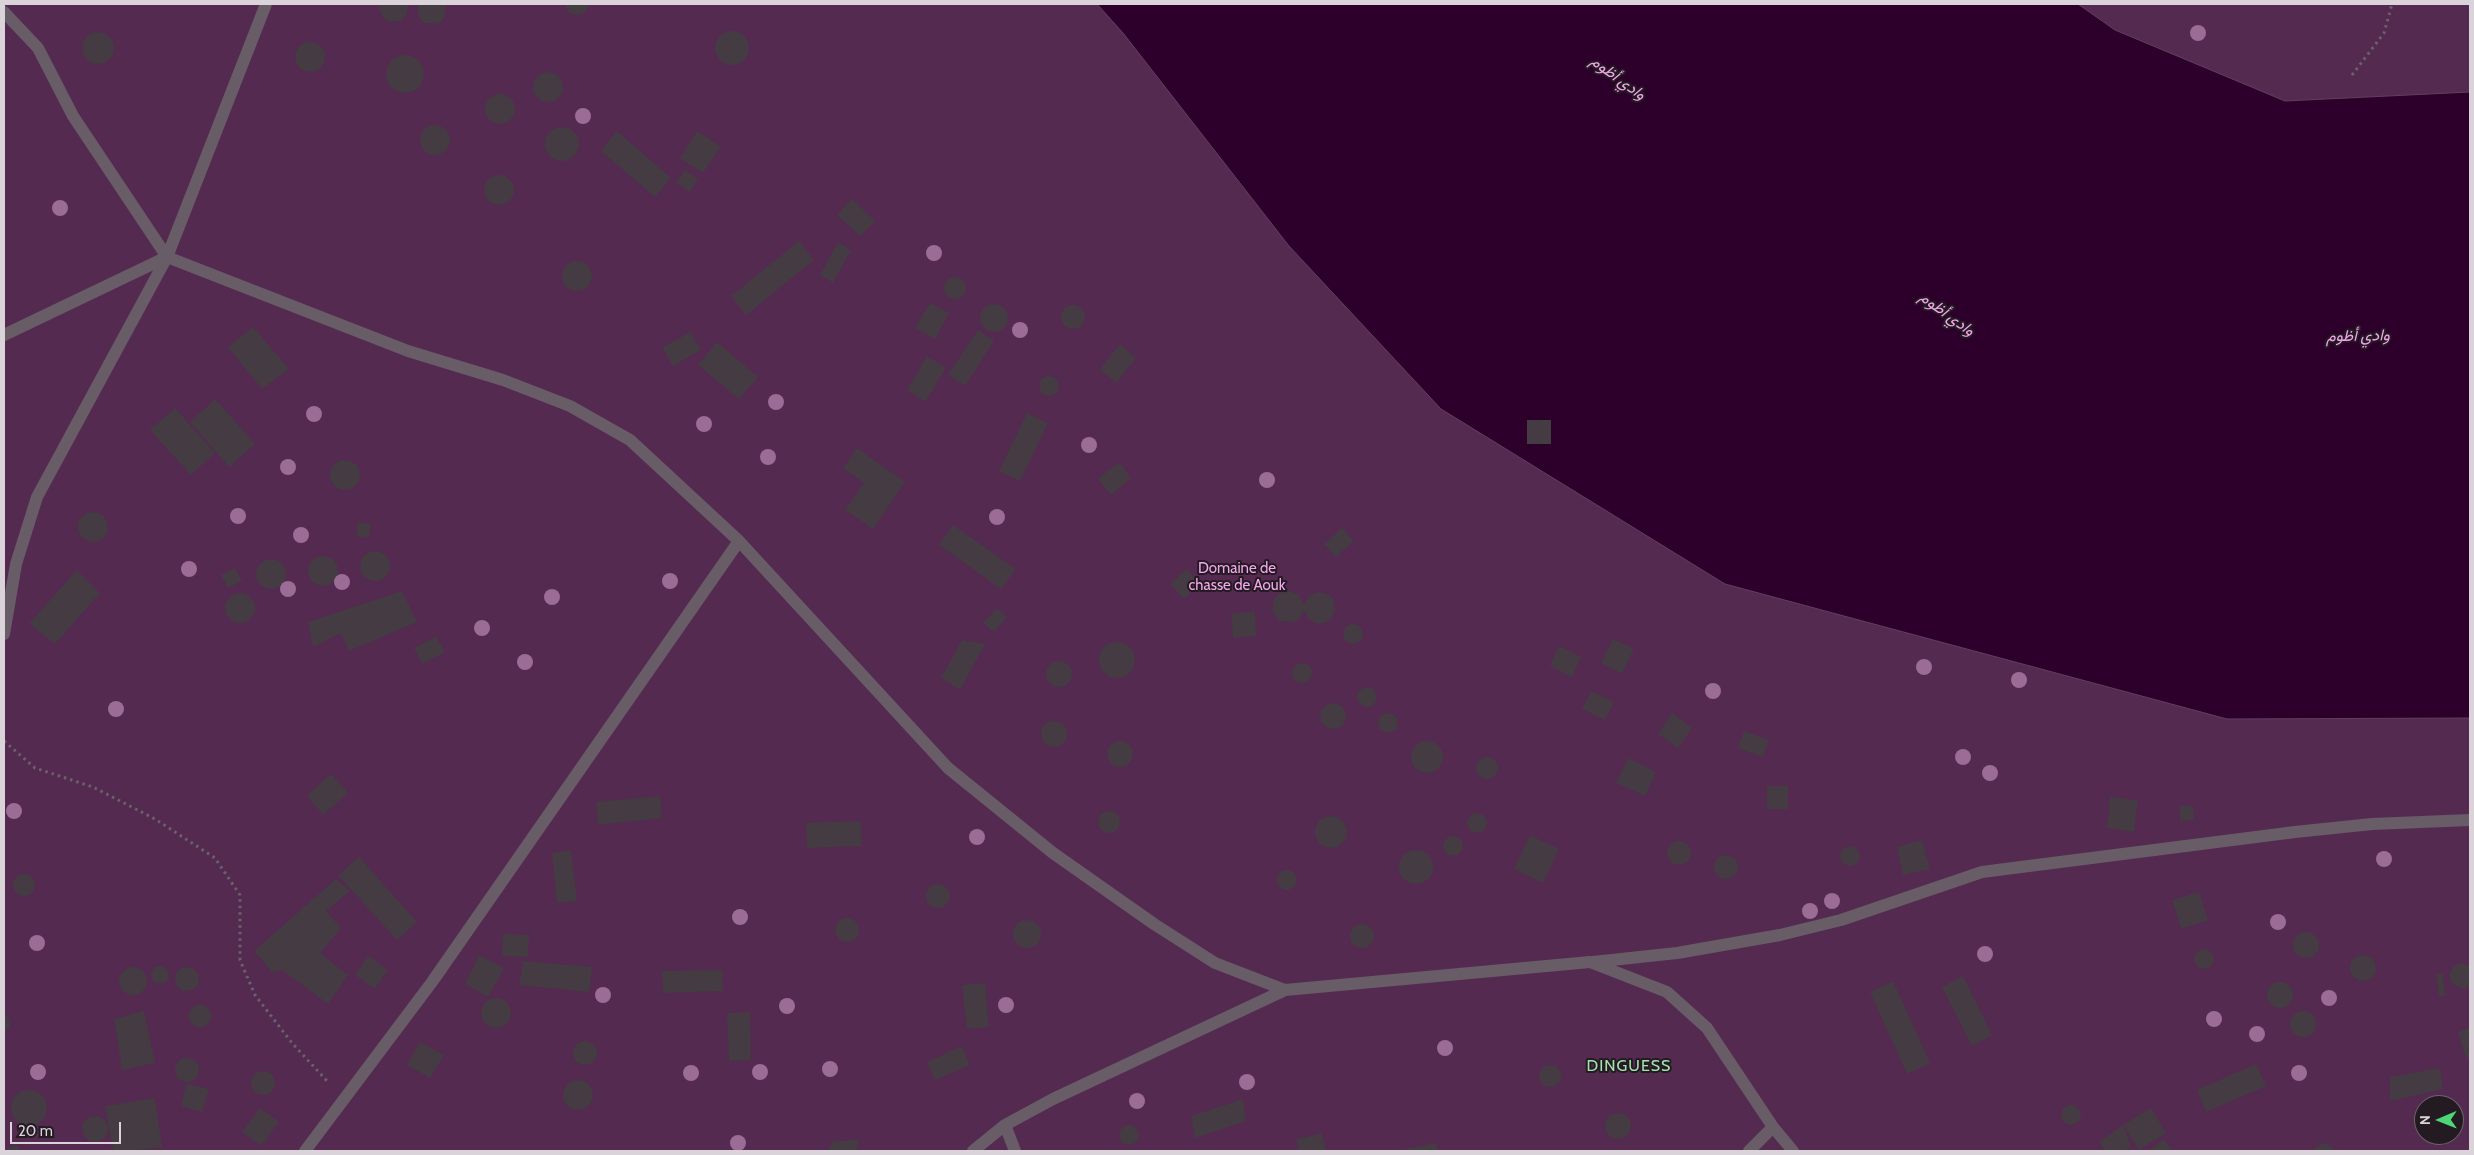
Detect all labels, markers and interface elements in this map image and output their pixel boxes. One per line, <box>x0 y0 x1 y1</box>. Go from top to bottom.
water label: وادي أظوم <box>1587 51 1649 105</box>
water label: وادي أظوم <box>1916 287 1978 341</box>
water label: وادي أظوم <box>2326 326 2390 346</box>
park label: Domaine de chasse de Aouk <box>1189 560 1285 595</box>
district label: DINGUESS <box>1586 1056 1672 1076</box>
north arrow <box>2414 1095 2464 1145</box>
scale bar <box>12 1112 124 1144</box>
text: N <box>2416 1115 2434 1125</box>
text: 20 m <box>18 1122 53 1140</box>

